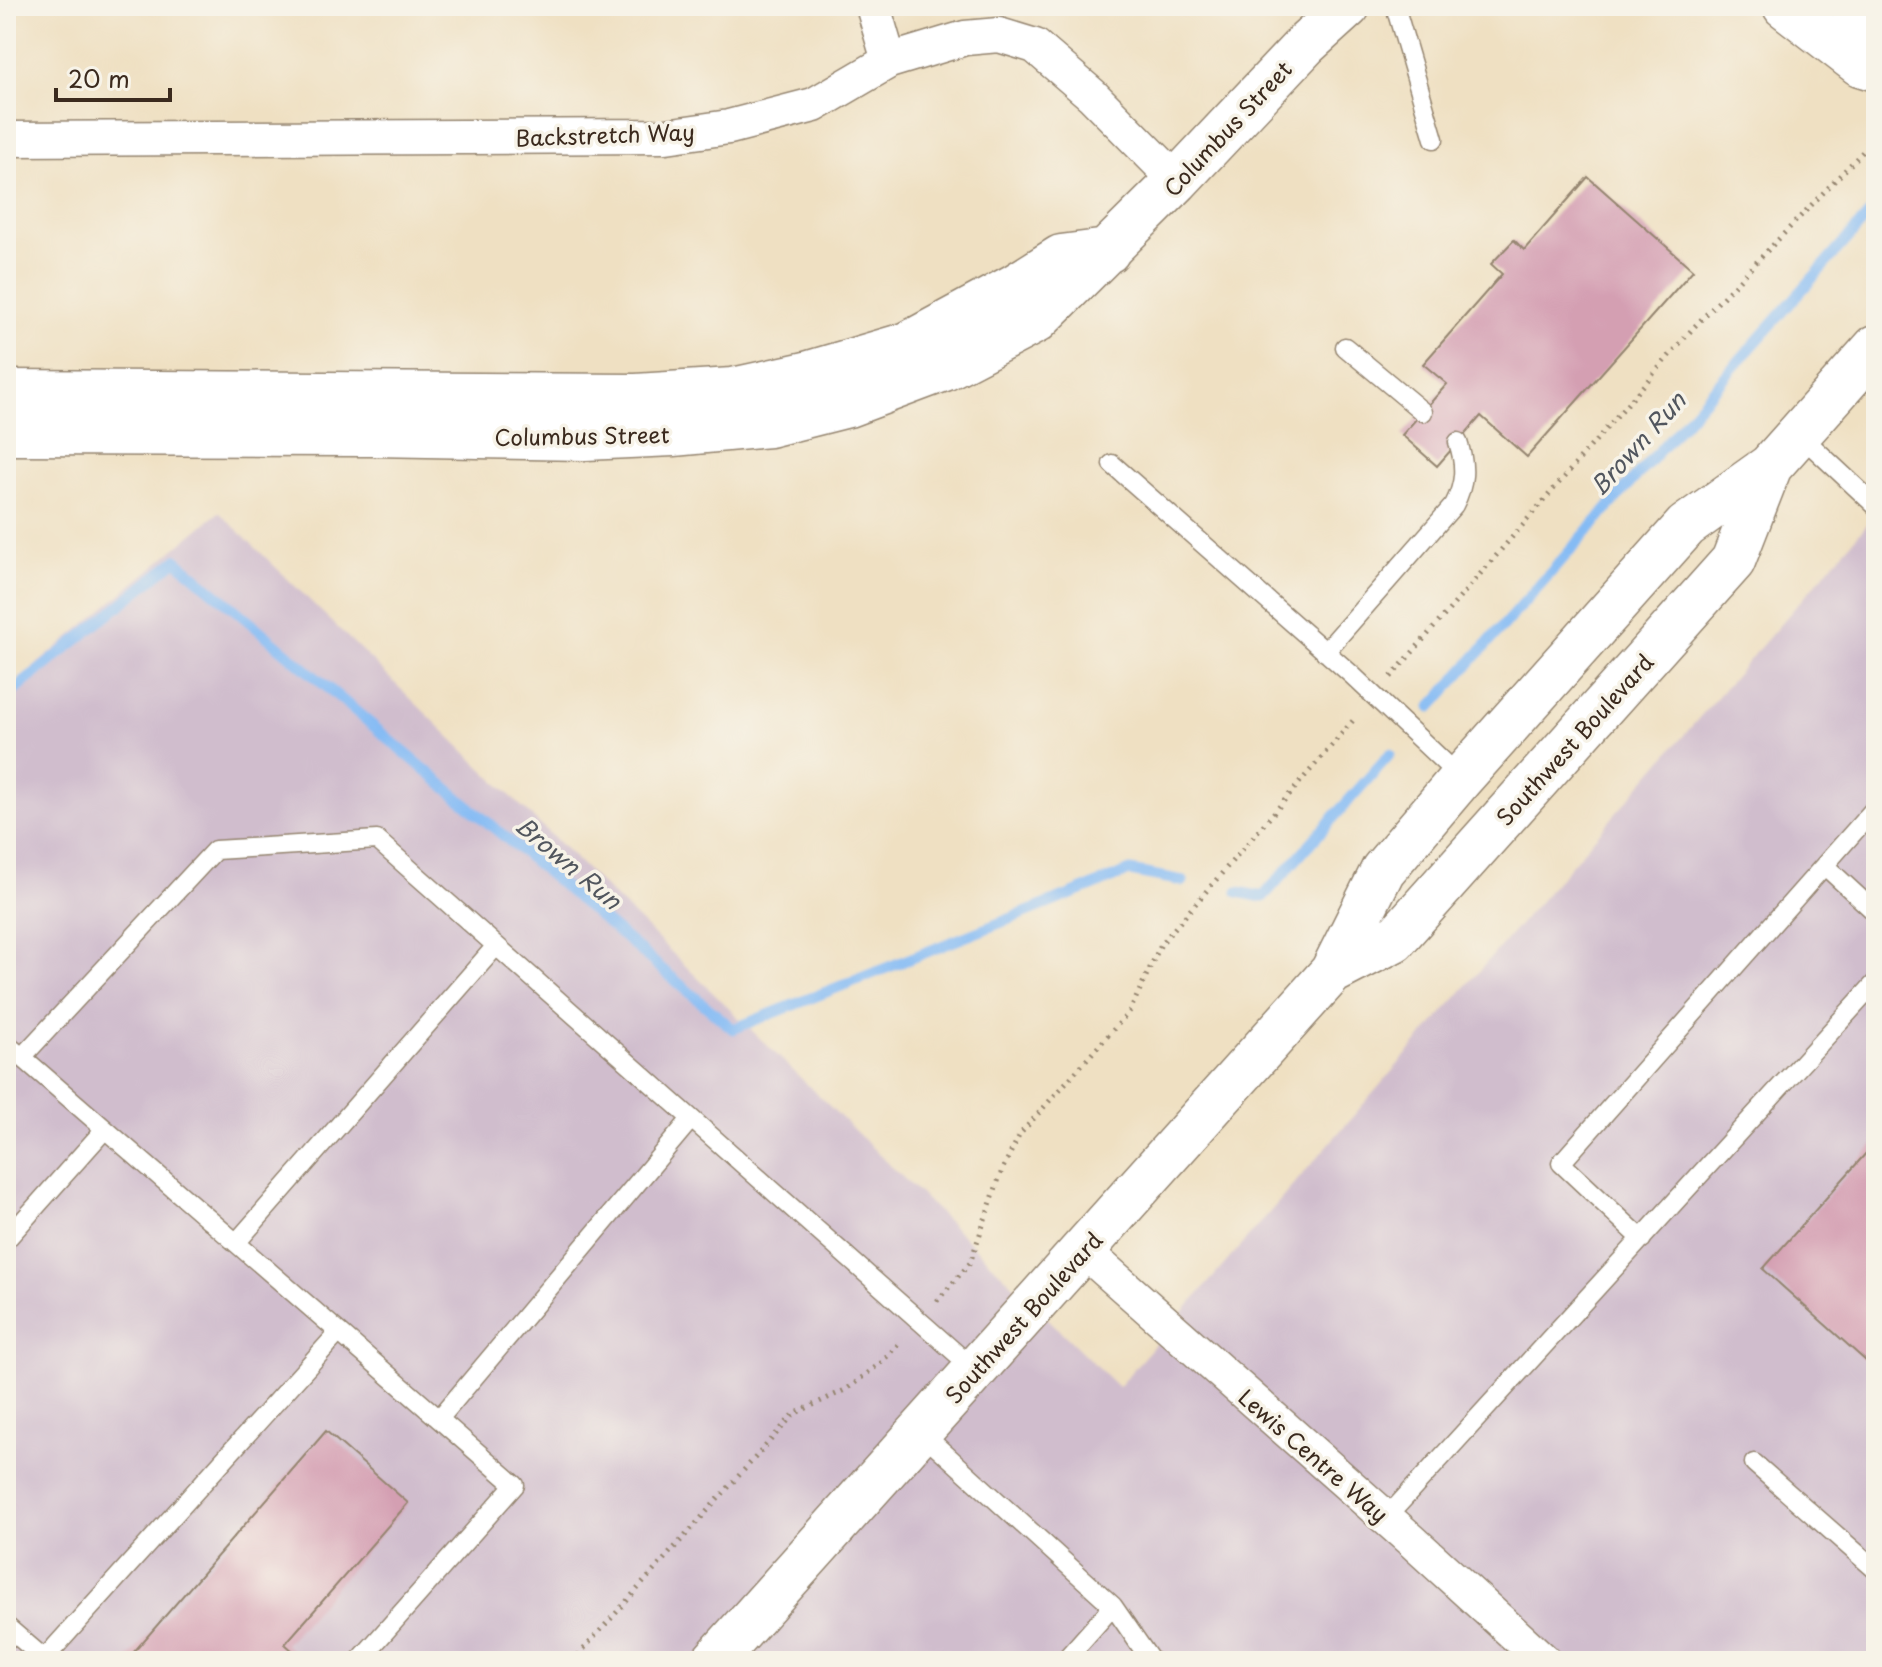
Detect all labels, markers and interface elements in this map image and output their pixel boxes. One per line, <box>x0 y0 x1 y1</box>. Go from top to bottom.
scale bar <box>56 52 170 102</box>
street label: Columbus Street <box>1155 53 1299 203</box>
text: 20 m <box>68 60 130 96</box>
street label: Backstretch Way <box>515 114 695 154</box>
water label: Brown Run <box>1581 382 1694 503</box>
street label: Columbus Street <box>494 417 670 453</box>
street label: Southwest Boulevard <box>1488 646 1660 832</box>
water label: Brown Run <box>508 807 631 918</box>
street label: Southwest Boulevard <box>937 1224 1109 1410</box>
street label: Lewis Centre Way <box>1232 1380 1396 1530</box>

